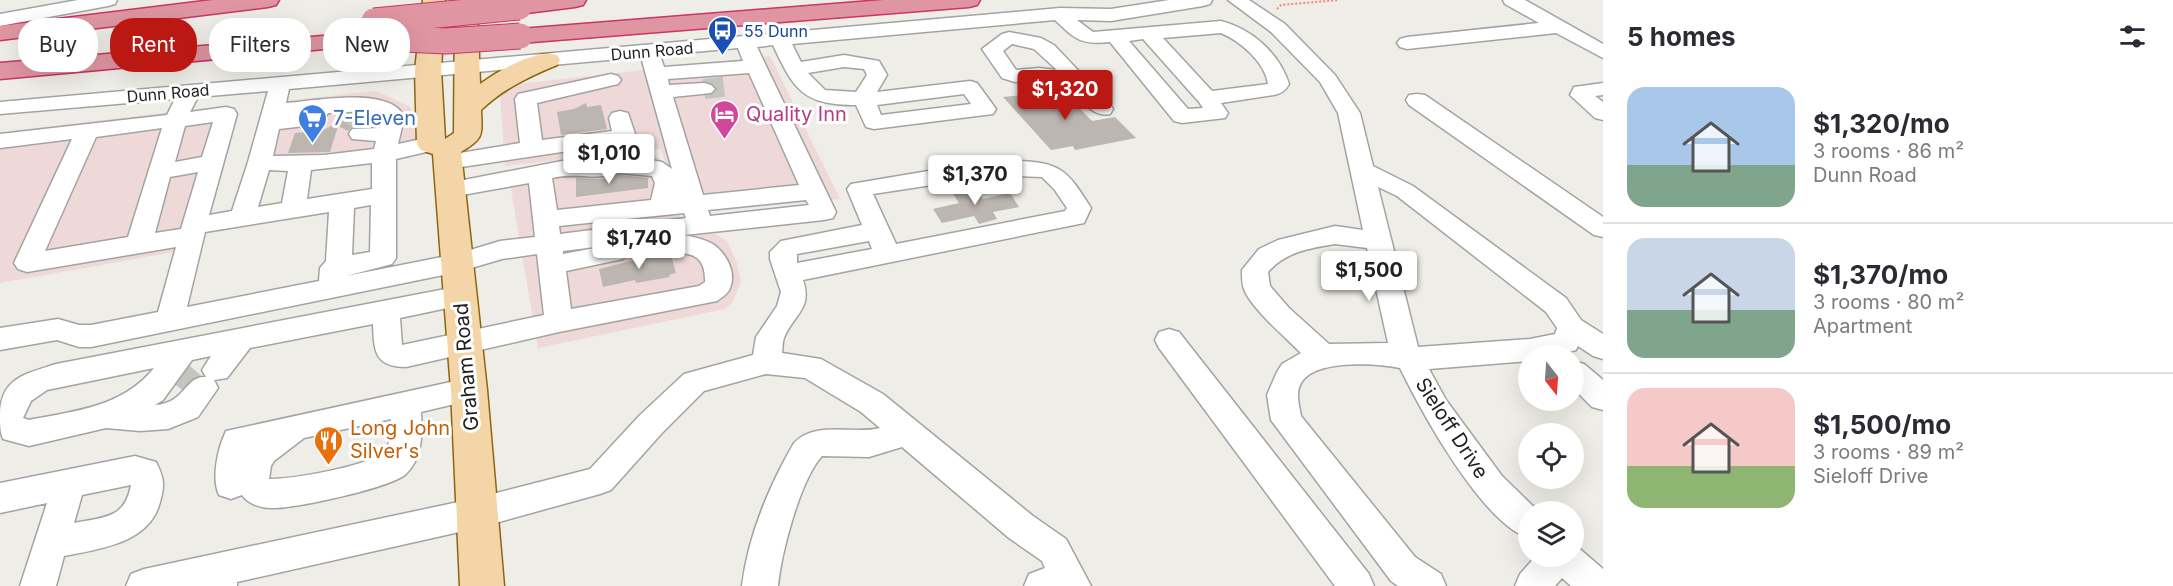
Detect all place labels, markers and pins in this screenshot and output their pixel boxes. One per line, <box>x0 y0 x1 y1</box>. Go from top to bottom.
bus stop icon: 55 Dunn <box>707 15 739 57</box>
place label: 55 Dunn <box>744 21 808 41</box>
pin: $1,320 <box>1016 70 1114 121</box>
hotel icon: Quality Inn <box>709 98 741 140</box>
supermarket icon: 7-Eleven <box>296 102 328 144</box>
place label: Quality Inn <box>746 102 847 126</box>
place label: 7-Eleven <box>333 106 416 130</box>
pin: $1,010 <box>560 134 658 185</box>
pin: $1,370 <box>926 155 1024 206</box>
pin: $1,740 <box>590 219 688 270</box>
pin: $1,500 <box>1320 251 1418 302</box>
place label: Long John Silver's <box>350 416 450 463</box>
restaurant icon: Long John Silver's <box>313 424 345 466</box>

